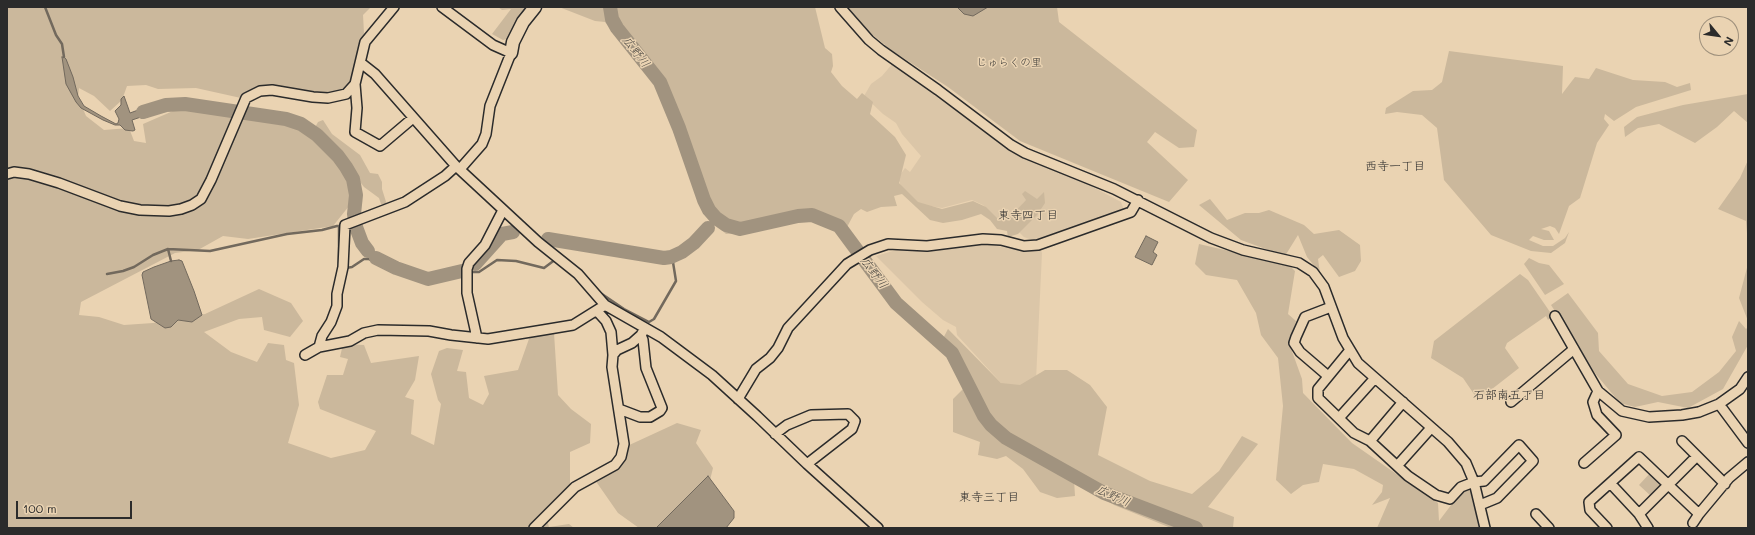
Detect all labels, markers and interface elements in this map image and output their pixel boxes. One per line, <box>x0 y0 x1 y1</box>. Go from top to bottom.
north arrow <box>1699 16 1739 56</box>
water label: 広野川 <box>619 33 653 71</box>
text: N <box>1720 34 1738 49</box>
park label: じゅらくの里 <box>976 56 1042 70</box>
district label: 西寺一丁目 <box>1365 159 1425 173</box>
district label: 東寺四丁目 <box>998 208 1058 222</box>
water label: 広野川 <box>857 254 891 292</box>
district label: 石部南五丁目 <box>1473 388 1545 402</box>
water label: 広野川 <box>1094 482 1132 510</box>
district label: 東寺三丁目 <box>959 490 1019 504</box>
scale bar <box>18 493 134 519</box>
text: 100 m <box>23 500 57 516</box>

